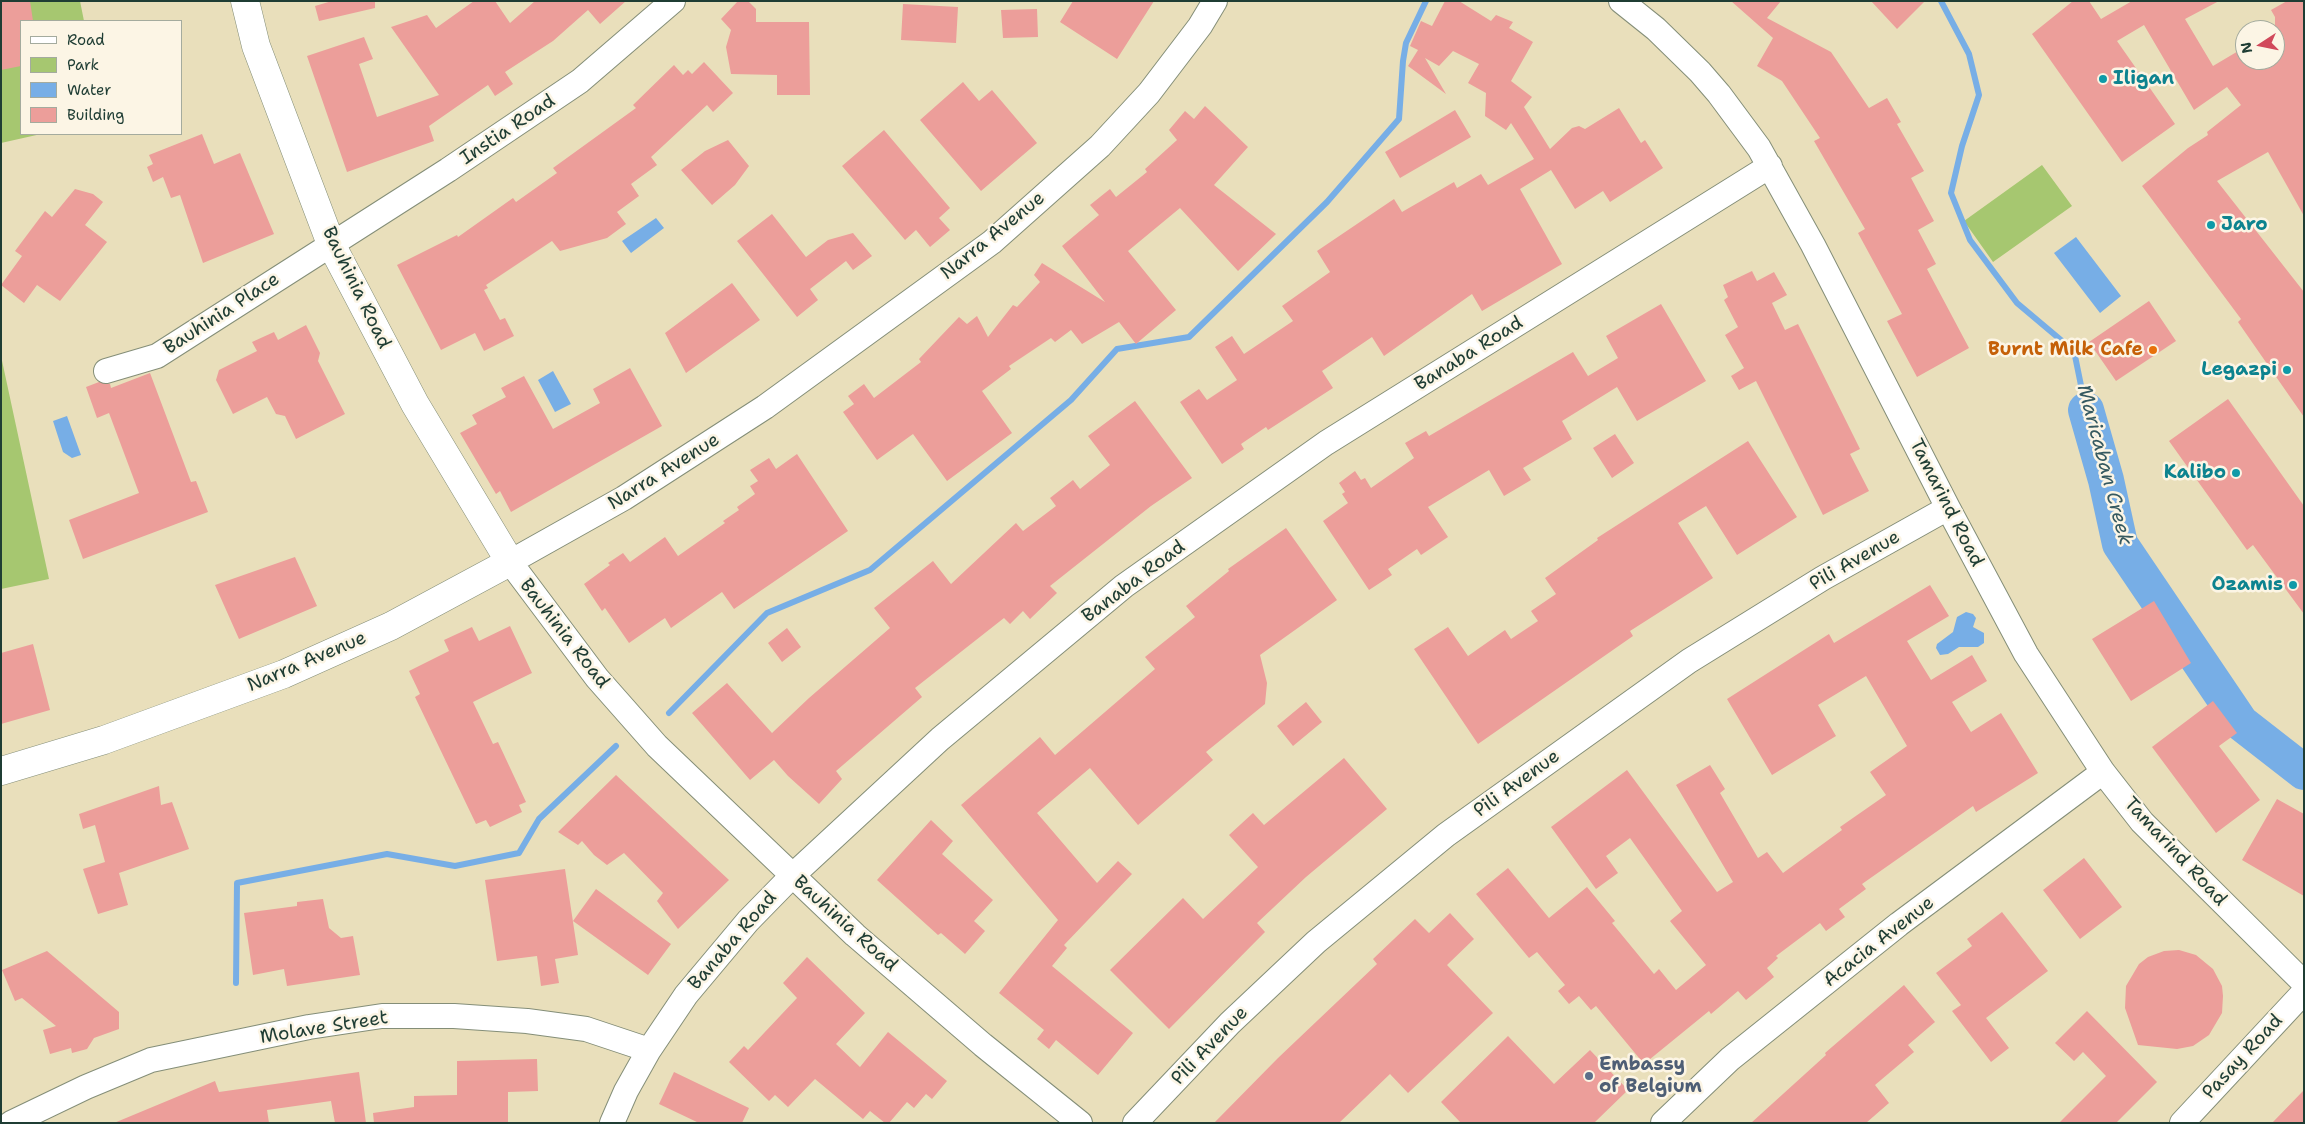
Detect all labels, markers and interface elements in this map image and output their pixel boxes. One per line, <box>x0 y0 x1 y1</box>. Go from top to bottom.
legend <box>20 20 182 135</box>
north arrow <box>2235 20 2285 70</box>
text: Road <box>67 30 105 50</box>
text: N <box>2236 41 2256 55</box>
text: Park <box>67 55 99 75</box>
place label: Iligan <box>2113 68 2174 90</box>
marker: Iligan <box>2097 73 2109 85</box>
text: Water <box>67 80 111 100</box>
street label: Instia Road <box>456 90 560 170</box>
text: Building <box>67 105 124 125</box>
street label: Narra Avenue <box>936 187 1050 285</box>
place label: Jaro <box>2221 214 2268 236</box>
marker: Jaro <box>2205 219 2217 231</box>
street label: Bauhinia Road <box>317 223 395 353</box>
street label: Bauhinia Place <box>160 268 284 360</box>
street label: Banaba Road <box>1411 312 1527 396</box>
place label: Burnt Milk Cafe <box>1988 339 2143 361</box>
marker: Burnt Milk Cafe <box>2147 344 2159 356</box>
place label: Legazpi <box>2201 359 2277 381</box>
marker: Legazpi <box>2281 364 2293 376</box>
water label: Maricaban Creek <box>2071 382 2137 548</box>
street label: Narra Avenue <box>604 429 724 515</box>
street label: Tamarind Road <box>1904 435 1988 571</box>
place label: Kalibo <box>2164 462 2226 484</box>
marker: Kalibo <box>2230 467 2242 479</box>
street label: Pili Avenue <box>1806 526 1904 596</box>
street label: Banaba Road <box>1078 536 1190 628</box>
place label: Ozamis <box>2211 574 2283 596</box>
street label: Bauhinia Road <box>514 575 614 693</box>
marker: Ozamis <box>2287 579 2299 591</box>
street label: Narra Avenue <box>244 627 370 697</box>
street label: Pili Avenue <box>1470 745 1564 823</box>
street label: Tamarind Road <box>2119 793 2231 911</box>
street label: Bauhinia Road <box>788 871 902 977</box>
street label: Banaba Road <box>684 887 782 995</box>
street label: Acacia Avenue <box>1819 892 1939 992</box>
street label: Pili Avenue <box>1167 1002 1253 1090</box>
street label: Molave Street <box>258 1007 390 1049</box>
street label: Pasay Road <box>2198 1010 2288 1104</box>
place label: Embassy of Belgium <box>1599 1054 1702 1098</box>
marker: Embassy of Belgium <box>1583 1070 1595 1082</box>

